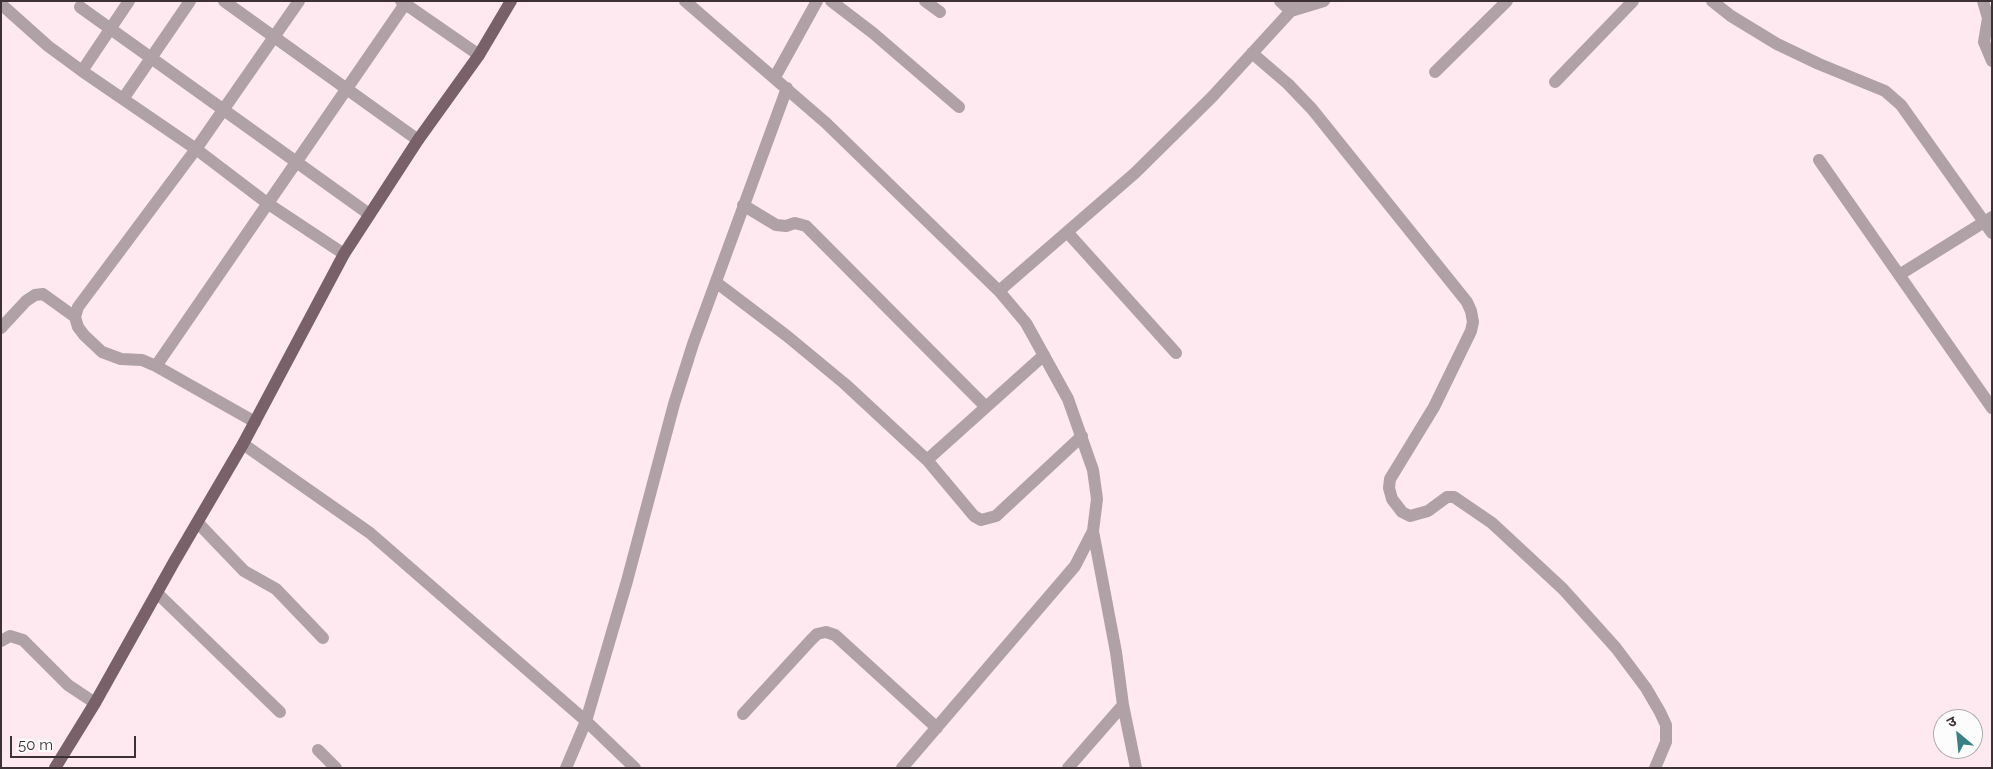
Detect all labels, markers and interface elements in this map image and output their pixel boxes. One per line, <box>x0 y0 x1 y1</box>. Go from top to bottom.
north arrow <box>1933 709 1983 759</box>
text: उ <box>1944 713 1959 731</box>
scale bar <box>12 726 139 758</box>
text: 50 m <box>18 736 53 754</box>

